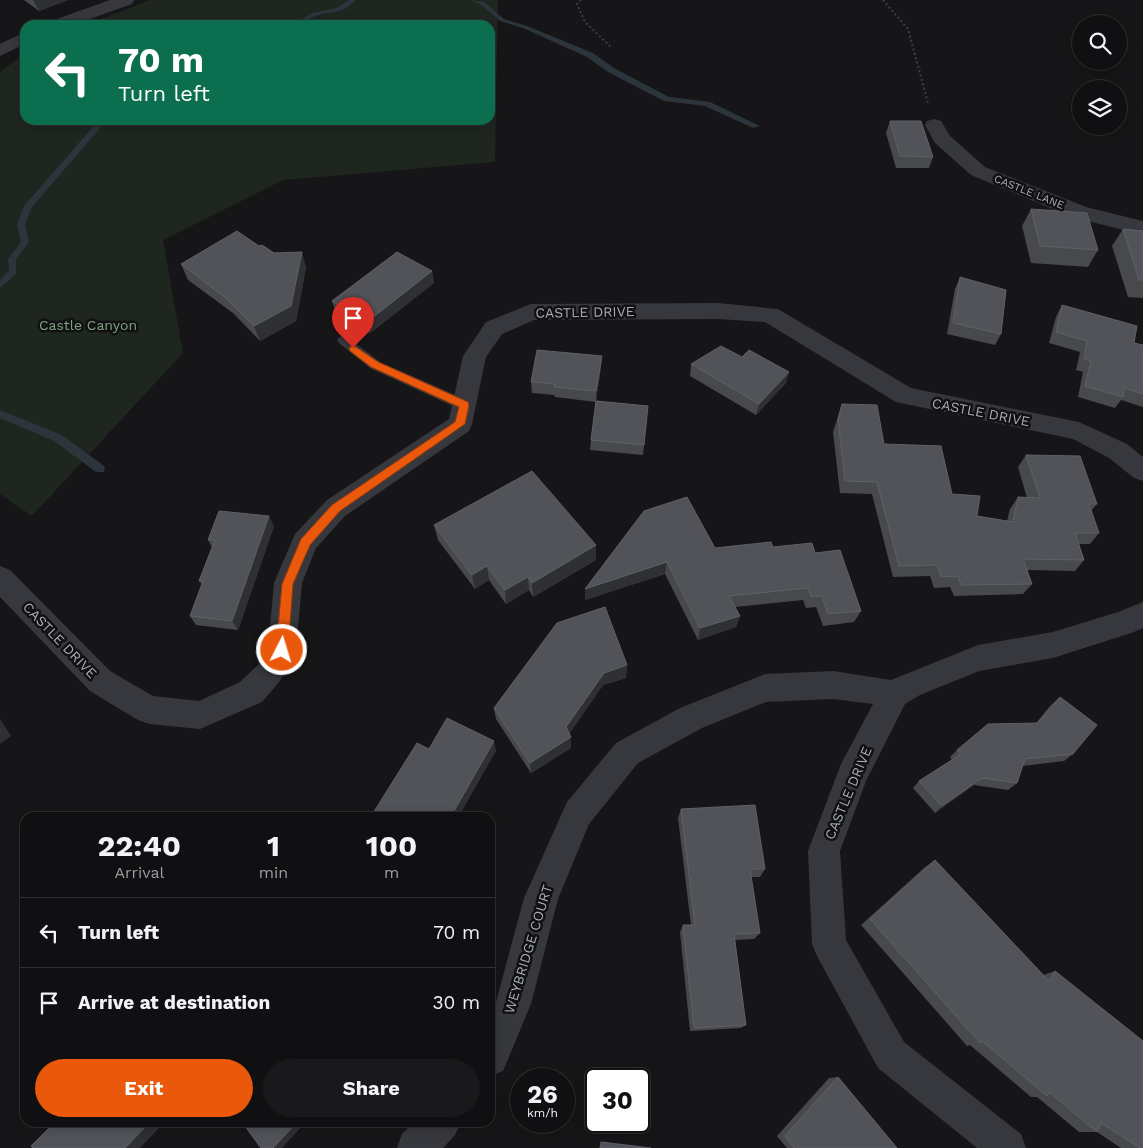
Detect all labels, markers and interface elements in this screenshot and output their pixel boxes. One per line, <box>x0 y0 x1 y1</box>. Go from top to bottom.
map controls <box>1072 15 1127 135</box>
button: search <box>1072 15 1127 70</box>
text: 70 m <box>118 39 204 81</box>
icon: left <box>35 40 100 105</box>
button: layers <box>1072 80 1127 135</box>
text: Turn left <box>118 81 210 106</box>
street label: CASTLE LANE <box>992 172 1066 212</box>
pin <box>332 297 374 348</box>
street label: CASTLE DRIVE <box>535 303 635 321</box>
icon: arrive <box>339 304 367 332</box>
park label: Castle Canyon <box>39 317 137 333</box>
street label: CASTLE DRIVE <box>931 395 1031 429</box>
street label: CASTLE DRIVE <box>20 599 100 681</box>
position arrow <box>255 623 307 675</box>
street label: CASTLE DRIVE <box>821 744 875 842</box>
text: 22:40 <box>98 828 181 863</box>
text: 1 <box>267 828 280 863</box>
text: 100 <box>366 828 417 863</box>
text: Arrival <box>114 863 164 882</box>
text: min <box>259 863 288 882</box>
text: m <box>384 863 399 882</box>
street label: WEYBRIDGE COURT <box>501 882 555 1015</box>
icon: left <box>35 919 63 947</box>
text: Turn left <box>78 921 159 944</box>
text: 70 m <box>433 921 480 944</box>
icon: arrive <box>35 989 63 1017</box>
text: Arrive at destination <box>78 991 270 1014</box>
text: 30 m <box>433 991 480 1014</box>
button: Exit <box>35 1059 253 1117</box>
button: Share <box>263 1059 480 1117</box>
speed limit sign: 30 <box>585 1068 650 1133</box>
text: 26 <box>527 1080 558 1109</box>
text: km/h <box>527 1106 558 1120</box>

